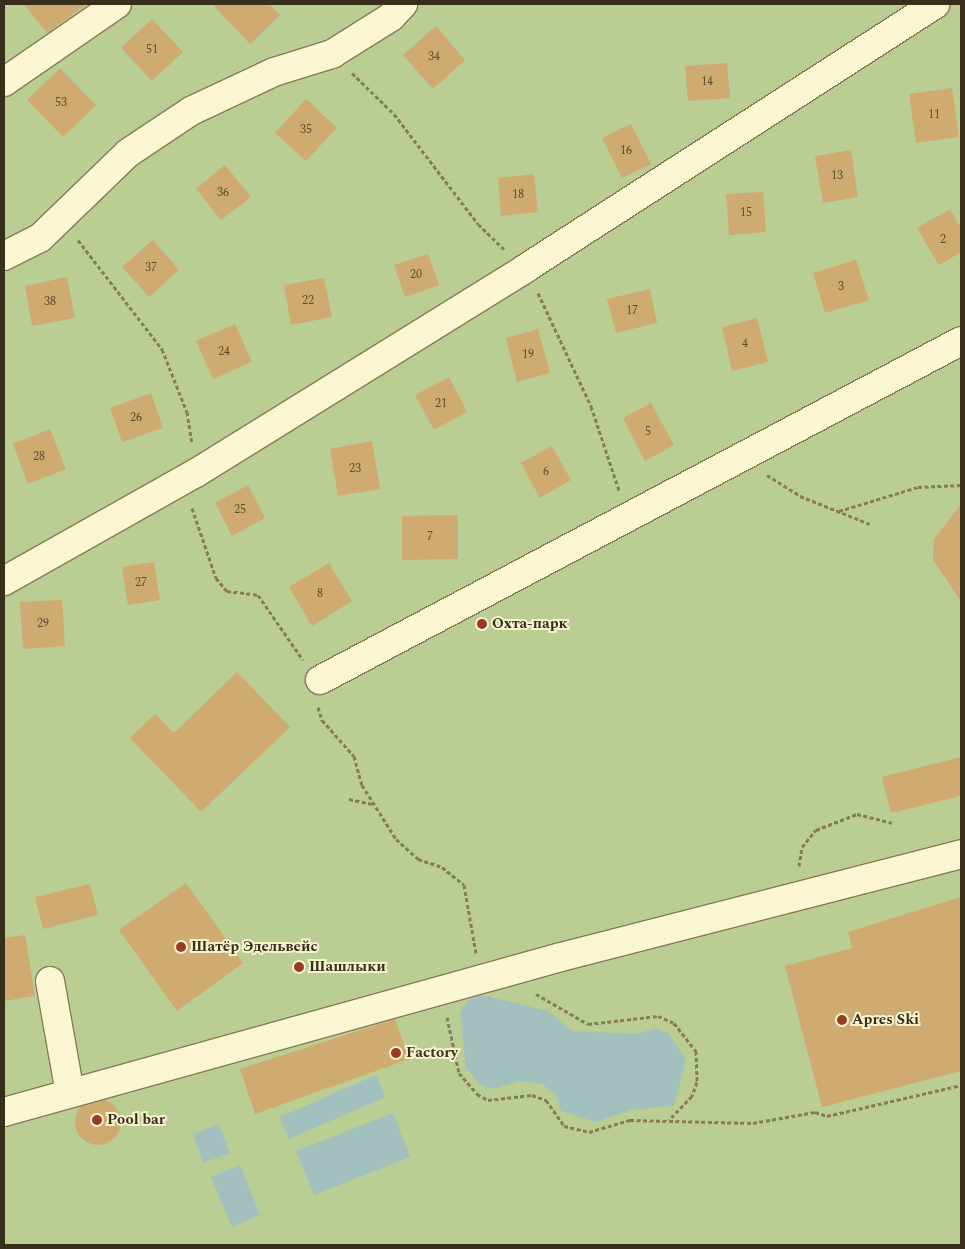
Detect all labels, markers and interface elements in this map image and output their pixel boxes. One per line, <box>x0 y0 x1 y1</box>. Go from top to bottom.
house number: 51 <box>146 43 158 57</box>
house number: 34 <box>428 50 440 64</box>
house number: 14 <box>701 75 713 89</box>
house number: 53 <box>55 96 67 110</box>
house number: 11 <box>928 108 940 122</box>
house number: 35 <box>300 123 312 137</box>
house number: 16 <box>620 144 632 158</box>
house number: 13 <box>831 169 843 183</box>
house number: 36 <box>217 186 229 200</box>
house number: 18 <box>512 188 524 202</box>
house number: 15 <box>740 206 752 220</box>
house number: 2 <box>940 233 946 247</box>
house number: 37 <box>145 261 157 275</box>
house number: 20 <box>410 268 422 282</box>
house number: 3 <box>838 280 844 294</box>
house number: 22 <box>302 294 314 308</box>
house number: 38 <box>44 295 56 309</box>
house number: 17 <box>626 304 638 318</box>
house number: 4 <box>742 337 748 351</box>
house number: 24 <box>218 345 230 359</box>
house number: 19 <box>522 348 534 362</box>
house number: 21 <box>435 397 447 411</box>
house number: 26 <box>130 411 142 425</box>
house number: 5 <box>645 425 651 439</box>
house number: 28 <box>33 450 45 464</box>
house number: 23 <box>349 462 361 476</box>
house number: 6 <box>543 465 549 479</box>
house number: 25 <box>234 503 246 517</box>
house number: 7 <box>427 530 433 544</box>
house number: 27 <box>135 576 147 590</box>
house number: 8 <box>317 587 323 601</box>
place label: Охта-парк <box>492 615 568 633</box>
house number: 29 <box>37 617 49 631</box>
marker: Охта-парк <box>476 618 488 630</box>
place label: Шатёр Эдельвейс <box>191 938 318 956</box>
marker: Шатёр Эдельвейс <box>175 941 187 953</box>
place label: Шашлыки <box>309 958 386 976</box>
marker: Шашлыки <box>293 961 305 973</box>
place label: Apres Ski <box>852 1011 919 1029</box>
marker: Apres Ski <box>836 1014 848 1026</box>
place label: Factory <box>406 1044 458 1062</box>
marker: Factory <box>390 1047 402 1059</box>
place label: Pool bar <box>107 1111 165 1129</box>
marker: Pool bar <box>91 1114 103 1126</box>

